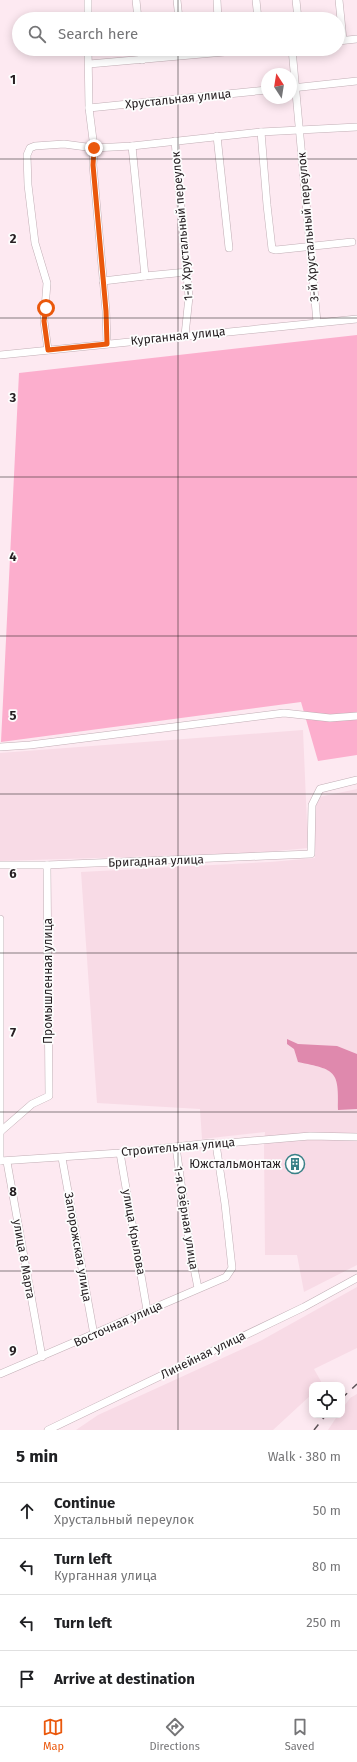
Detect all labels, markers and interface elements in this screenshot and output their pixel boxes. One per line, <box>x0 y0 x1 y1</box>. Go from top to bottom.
search box <box>12 12 345 56</box>
icon: search <box>26 23 48 45</box>
text: Search here <box>58 25 138 43</box>
north arrow <box>261 68 297 104</box>
text: 1 <box>10 72 16 87</box>
street label: Хрустальная улица <box>124 86 232 112</box>
route end <box>85 139 103 157</box>
street label: 1-й Хрустальный переулок <box>168 150 195 301</box>
street label: 3-й Хрустальный переулок <box>294 151 322 303</box>
text: 2 <box>10 231 17 246</box>
route start <box>37 299 55 317</box>
street label: Курганная улица <box>130 324 226 348</box>
text: 3 <box>9 390 17 405</box>
text: 4 <box>9 549 17 564</box>
text: 5 <box>10 708 17 723</box>
street label: Бригадная улица <box>108 852 204 870</box>
text: 6 <box>9 866 17 881</box>
street label: Промышленная улица <box>41 918 55 1044</box>
text: 7 <box>10 1025 16 1040</box>
street label: Строительная улица <box>120 1135 236 1159</box>
building icon: Южстальмонтаж <box>284 1153 306 1175</box>
place label: Южстальмонтаж <box>189 1157 281 1171</box>
street label: 1-я Озёрная улица <box>171 1165 201 1271</box>
text: 8 <box>9 1184 17 1199</box>
street label: улица Крылова <box>120 1188 148 1276</box>
street label: Запорожская улица <box>61 1191 95 1303</box>
street label: улица 8 Марта <box>10 1218 38 1300</box>
street label: Восточная улица <box>71 1298 165 1350</box>
street label: Линейная улица <box>158 1328 248 1382</box>
text: 9 <box>9 1343 17 1358</box>
map controls <box>309 1382 345 1418</box>
button: locate <box>309 1382 345 1418</box>
text: 5 min <box>16 1446 58 1467</box>
text: Walk · 380 m <box>268 1449 341 1464</box>
text: Continue <box>54 1494 115 1512</box>
icon: ahead <box>16 1500 38 1522</box>
text: 50 m <box>313 1503 341 1518</box>
text: Хрустальный переулок <box>54 1512 194 1527</box>
text: Turn left <box>54 1550 112 1568</box>
icon: left <box>16 1556 38 1578</box>
text: 80 m <box>312 1559 341 1574</box>
text: Курганная улица <box>54 1568 157 1583</box>
icon: left <box>16 1612 38 1634</box>
text: Turn left <box>54 1614 112 1632</box>
text: 250 m <box>306 1615 341 1630</box>
icon: arrive <box>16 1668 38 1690</box>
text: Arrive at destination <box>54 1670 195 1688</box>
tab: Map <box>42 1716 64 1753</box>
tab: Directions <box>149 1716 200 1753</box>
tab: Saved <box>285 1716 315 1753</box>

